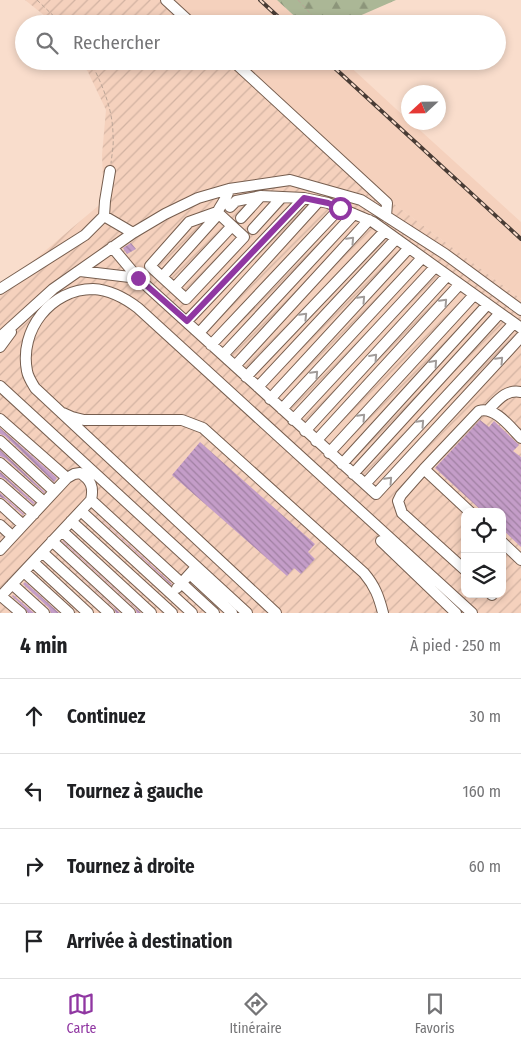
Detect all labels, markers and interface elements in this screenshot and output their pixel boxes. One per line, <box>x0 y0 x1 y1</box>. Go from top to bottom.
search box <box>15 15 506 70</box>
icon: search <box>33 29 61 57</box>
text: Rechercher <box>73 31 160 54</box>
north arrow <box>401 85 446 130</box>
route start <box>329 197 352 220</box>
one-way arrow <box>345 237 354 246</box>
route end <box>127 267 150 290</box>
one-way arrow <box>357 295 366 304</box>
one-way arrow <box>438 299 447 308</box>
one-way arrow <box>298 313 307 322</box>
one-way arrow <box>368 353 377 362</box>
one-way arrow <box>494 357 503 366</box>
one-way arrow <box>428 360 437 369</box>
one-way arrow <box>309 370 318 379</box>
one-way arrow <box>356 413 365 422</box>
one-way arrow <box>416 419 425 428</box>
one-way arrow <box>383 476 392 485</box>
map controls <box>461 508 506 598</box>
button: locate <box>461 508 506 553</box>
button: layers <box>461 553 506 598</box>
text: 4 min <box>20 633 68 659</box>
text: À pied · 250 m <box>410 636 501 655</box>
icon: ahead <box>20 702 48 730</box>
text: Continuez <box>67 705 146 728</box>
text: 30 m <box>469 707 501 726</box>
icon: left <box>20 777 48 805</box>
text: Tournez à gauche <box>67 780 203 803</box>
text: 160 m <box>462 782 501 801</box>
icon: right <box>20 852 48 880</box>
text: Tournez à droite <box>67 855 195 878</box>
text: 60 m <box>469 857 501 876</box>
icon: arrive <box>20 927 48 955</box>
text: Arrivée à destination <box>67 930 233 953</box>
tab: Carte <box>66 990 96 1037</box>
tab: Itinéraire <box>229 990 282 1037</box>
tab: Favoris <box>415 990 455 1037</box>

